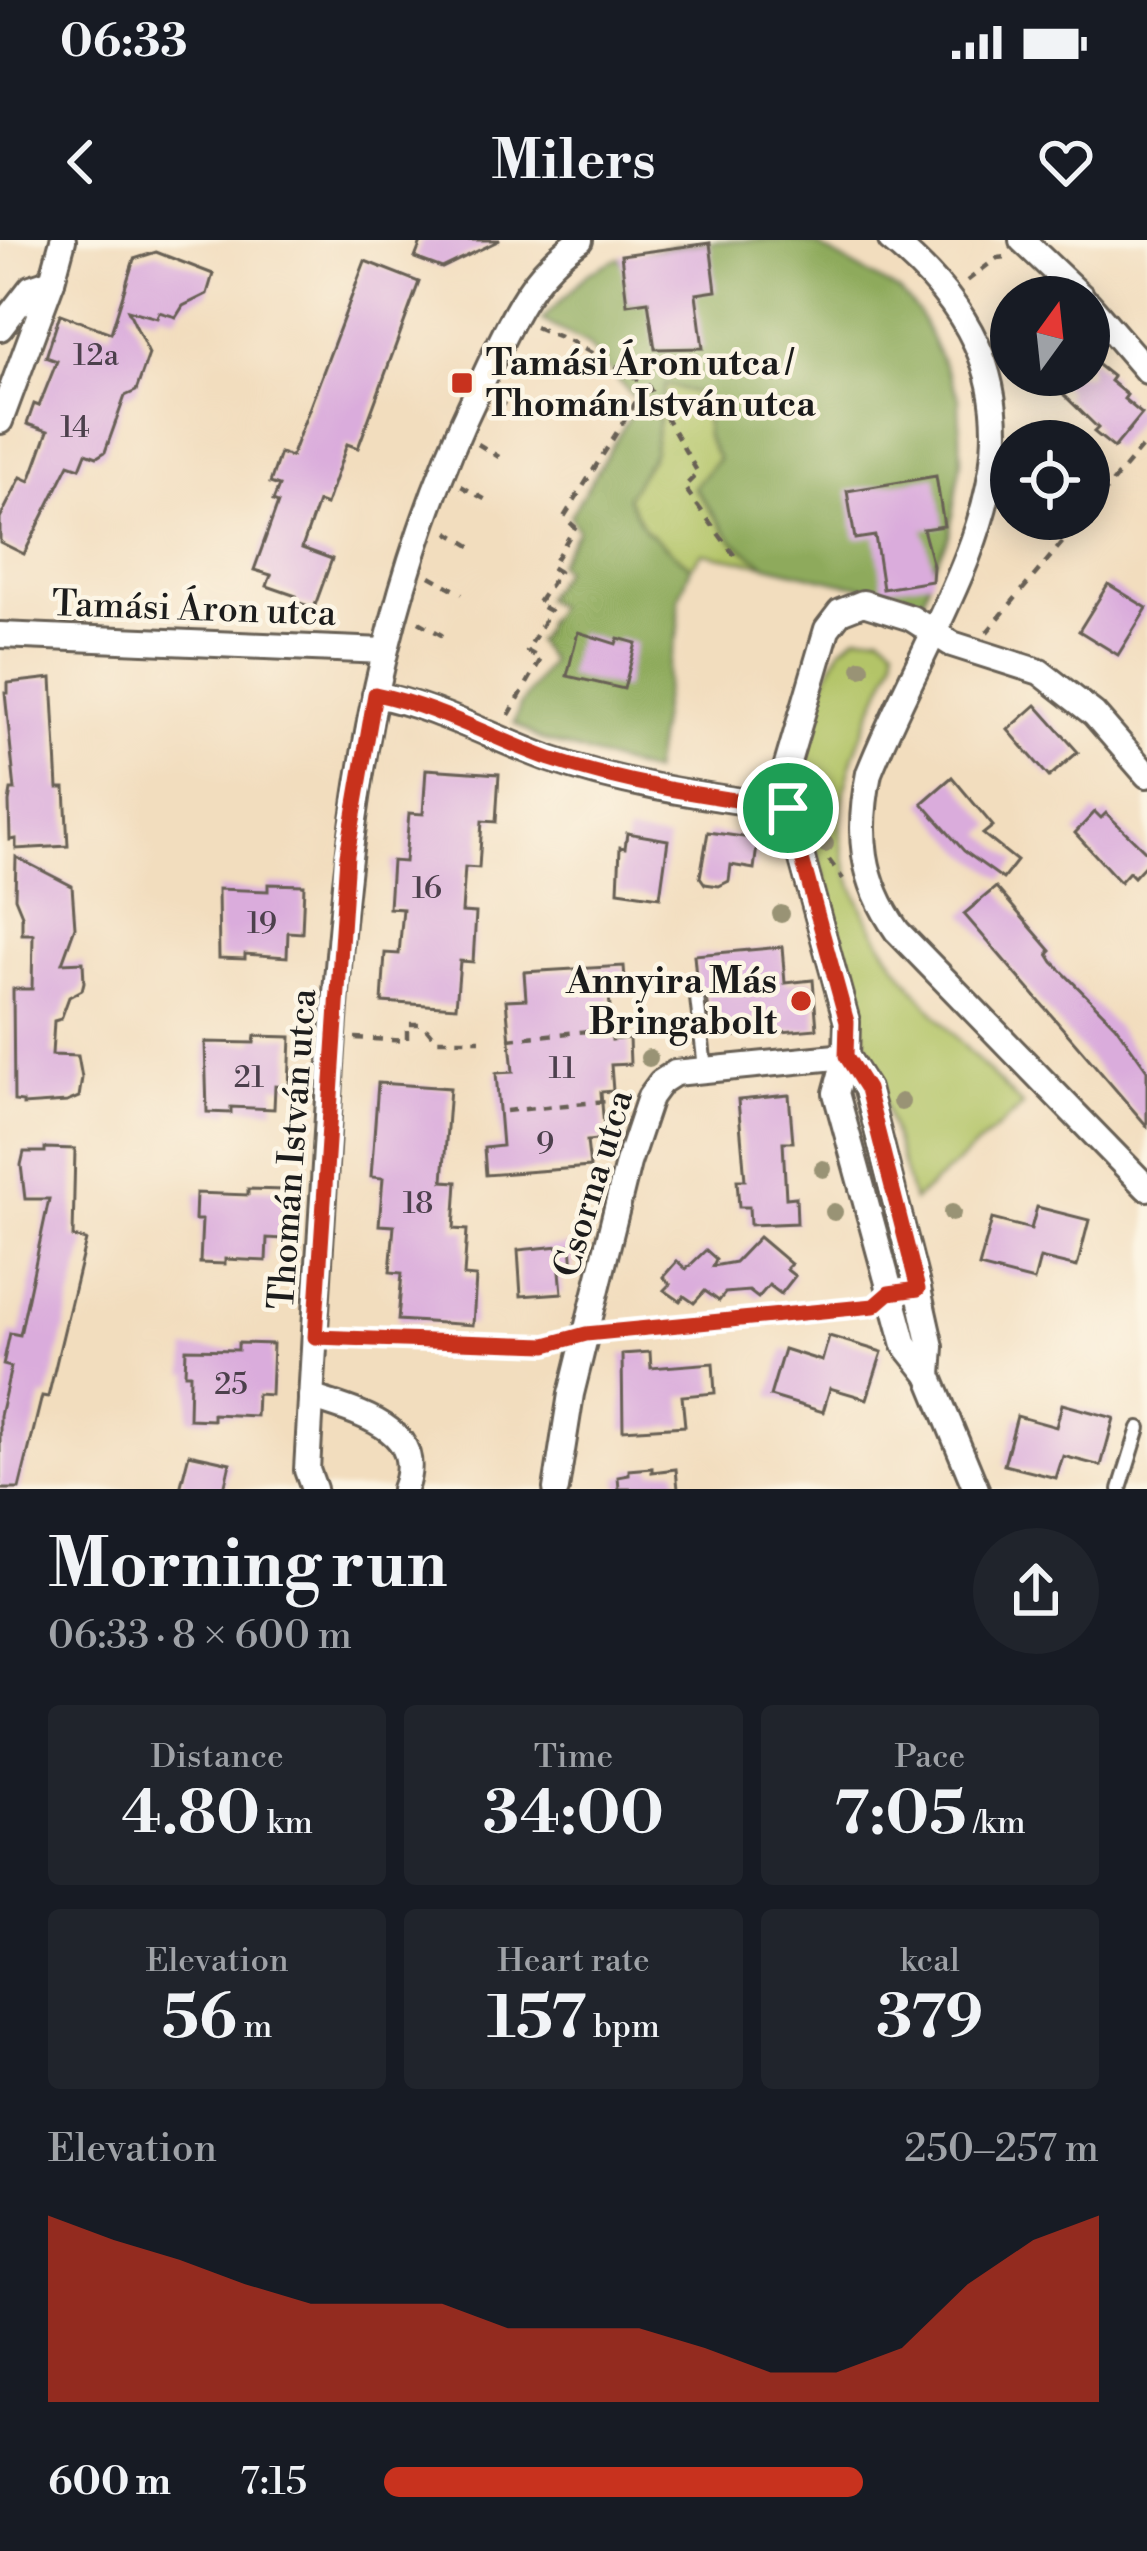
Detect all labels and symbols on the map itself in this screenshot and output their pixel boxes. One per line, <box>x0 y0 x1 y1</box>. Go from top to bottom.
north arrow <box>990 276 1110 396</box>
house number: 12a <box>73 337 120 375</box>
place label: Tamási Áron utca / Thomán István utca <box>486 339 816 428</box>
marker: Tamási Áron utca / Thomán István utca <box>449 370 475 396</box>
house number: 14 <box>60 409 90 447</box>
street label: Tamási Áron utca <box>51 579 338 637</box>
pin <box>737 757 839 859</box>
house number: 16 <box>412 870 442 908</box>
house number: 19 <box>247 905 277 943</box>
place label: Annyira Más Bringabolt <box>565 960 777 1046</box>
street label: Thomán István utca <box>260 986 327 1311</box>
marker: Annyira Más Bringabolt <box>788 988 814 1014</box>
house number: 11 <box>549 1050 575 1088</box>
house number: 21 <box>234 1059 264 1097</box>
street label: Csorna utca <box>545 1084 644 1283</box>
house number: 9 <box>536 1125 554 1163</box>
house number: 18 <box>403 1185 433 1223</box>
house number: 25 <box>214 1366 248 1404</box>

